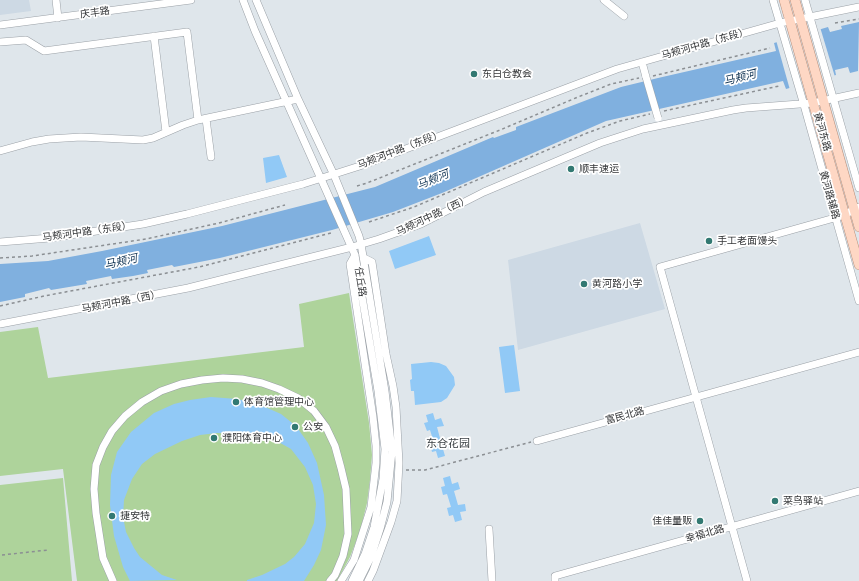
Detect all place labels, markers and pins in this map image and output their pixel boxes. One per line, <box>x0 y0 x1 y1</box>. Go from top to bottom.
place label: 东白仓教会 <box>482 68 532 80</box>
marker: 东白仓教会 <box>469 69 479 79</box>
place label: 顺丰速运 <box>579 163 619 175</box>
marker: 顺丰速运 <box>566 164 576 174</box>
place label: 手工老面馒头 <box>717 235 777 247</box>
marker: 手工老面馒头 <box>704 236 714 246</box>
place label: 黄河路小学 <box>592 278 642 290</box>
marker: 黄河路小学 <box>579 279 589 289</box>
place label: 体育馆管理中心 <box>244 396 314 408</box>
marker: 体育馆管理中心 <box>231 397 241 407</box>
place label: 公安 <box>303 421 323 433</box>
marker: 公安 <box>290 422 300 432</box>
place label: 濮阳体育中心 <box>222 432 282 444</box>
marker: 濮阳体育中心 <box>209 433 219 443</box>
place label: 菜鸟驿站 <box>783 495 823 507</box>
marker: 菜鸟驿站 <box>770 496 780 506</box>
place label: 捷安特 <box>120 510 150 522</box>
marker: 捷安特 <box>107 511 117 521</box>
place label: 佳佳量贩 <box>652 515 692 527</box>
marker: 佳佳量贩 <box>695 516 705 526</box>

